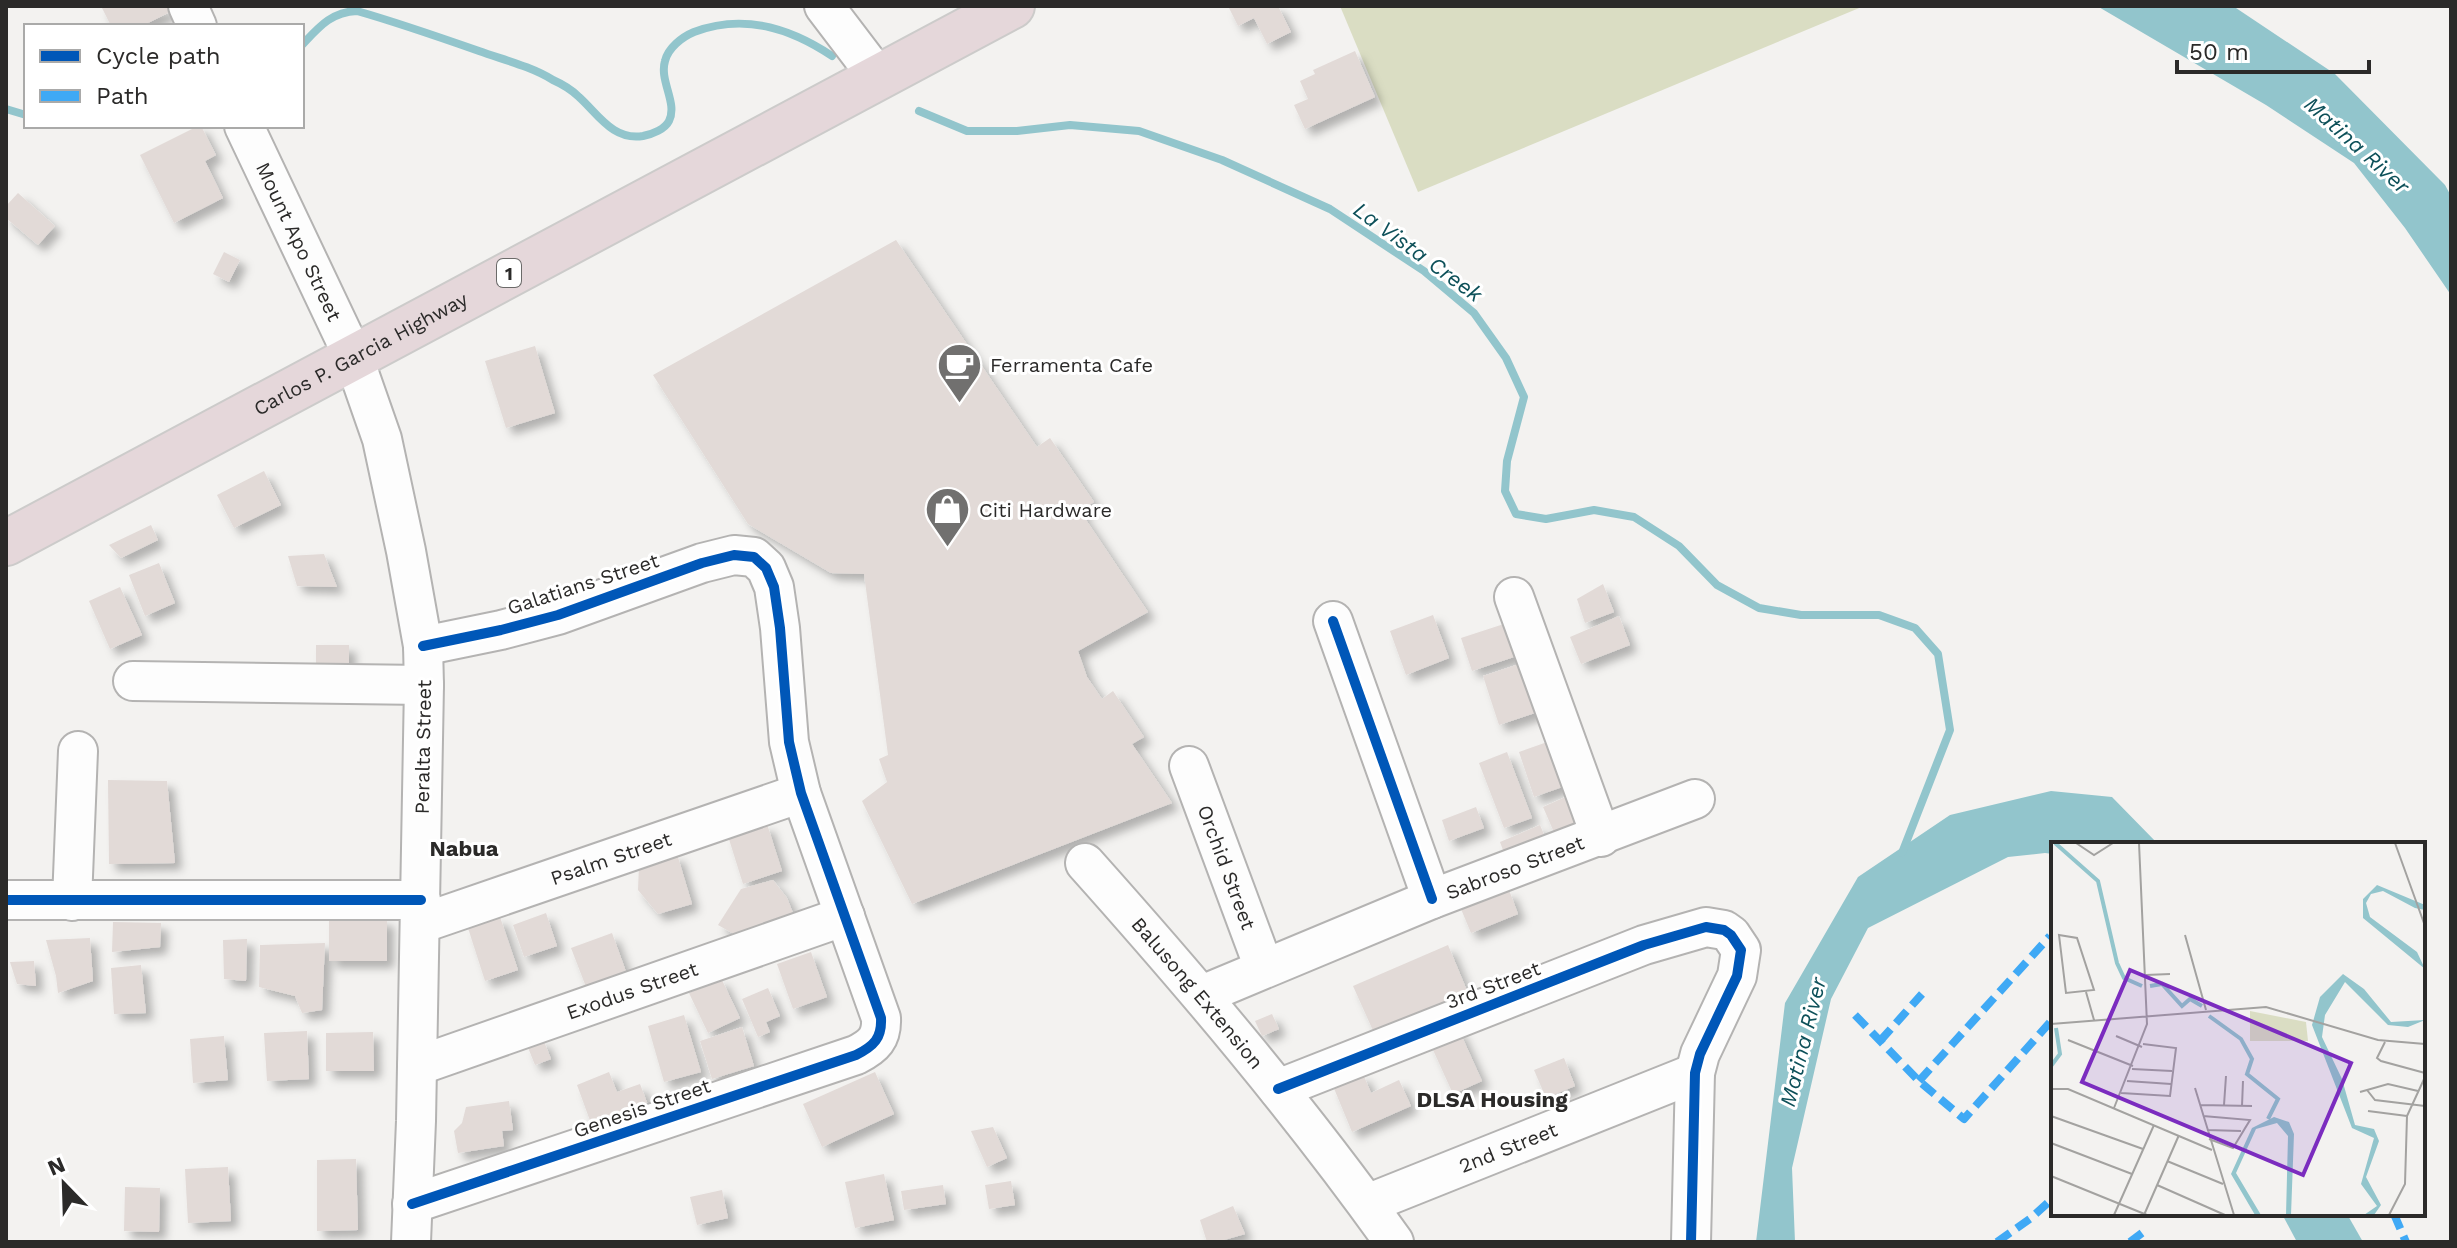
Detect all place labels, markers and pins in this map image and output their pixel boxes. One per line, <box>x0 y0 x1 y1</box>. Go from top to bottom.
cafe icon: Ferramenta Cafe <box>935 341 983 404</box>
place label: Ferramenta Cafe <box>990 353 1153 377</box>
shop icon: Citi Hardware <box>924 486 972 549</box>
place label: Citi Hardware <box>979 498 1112 522</box>

